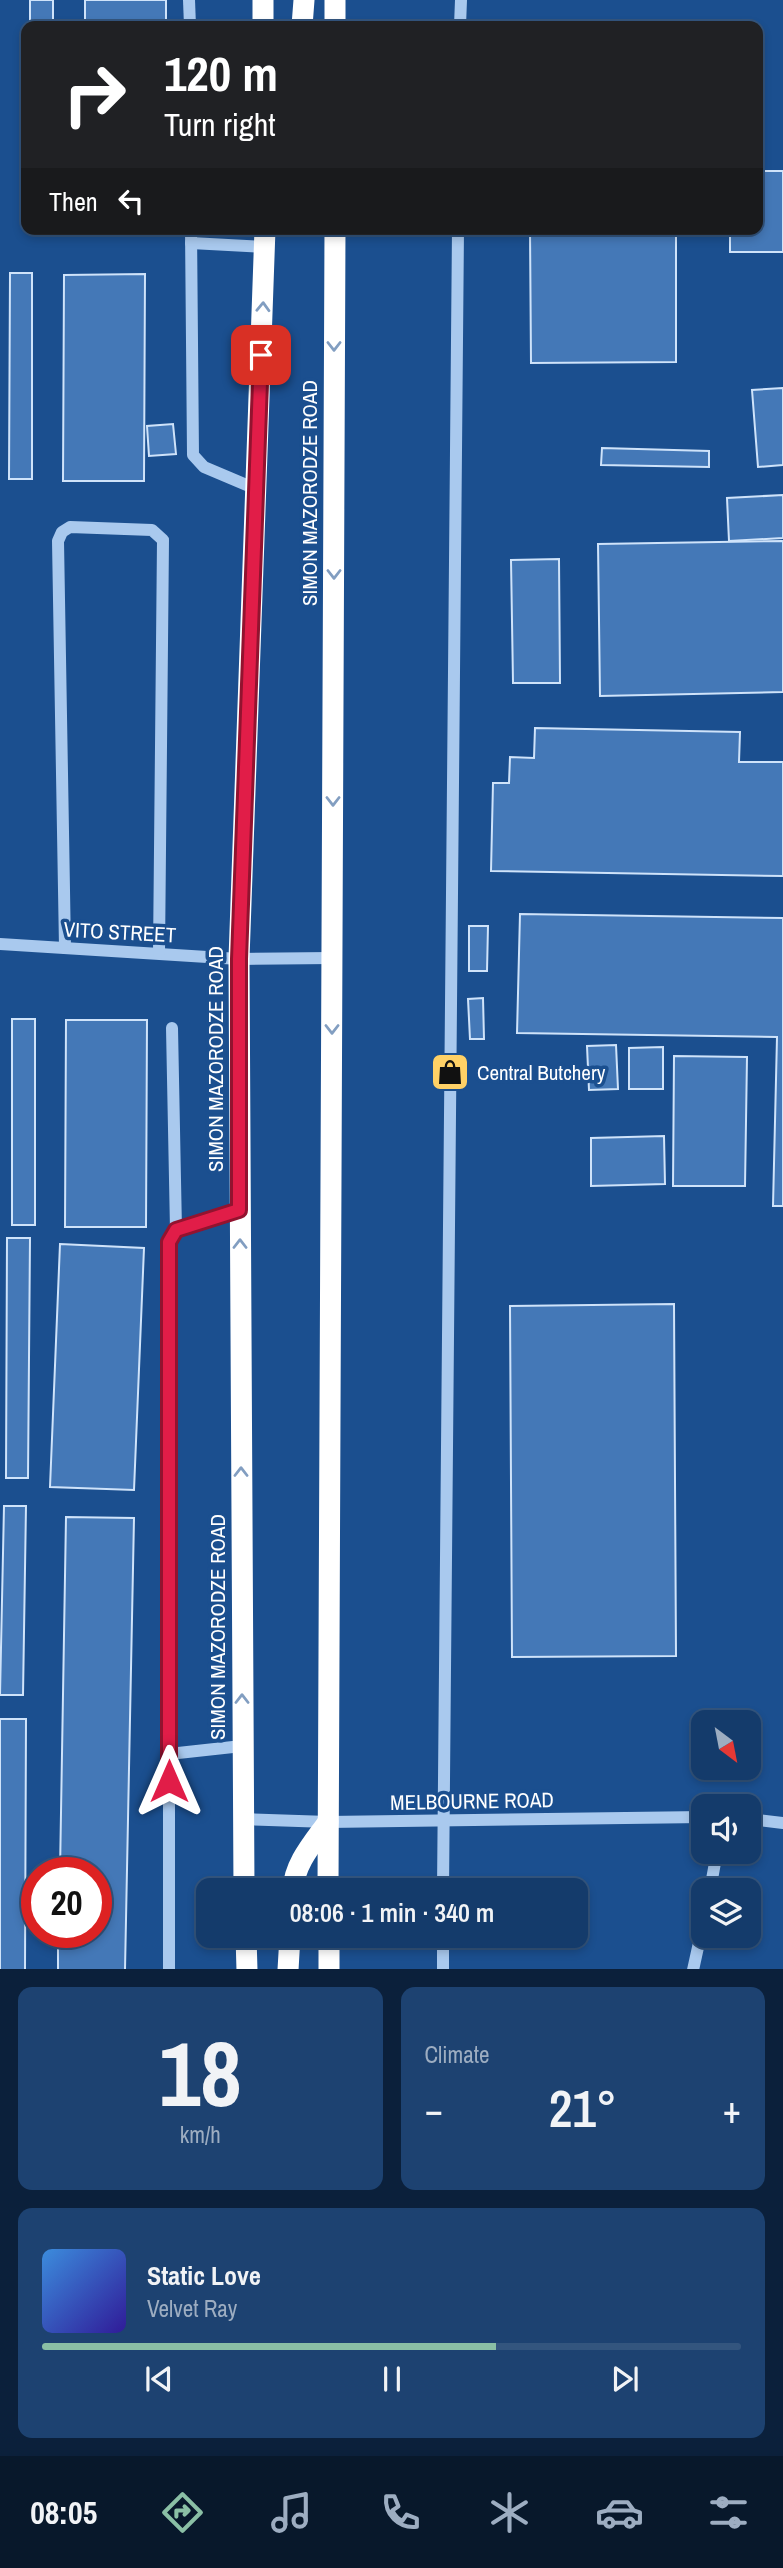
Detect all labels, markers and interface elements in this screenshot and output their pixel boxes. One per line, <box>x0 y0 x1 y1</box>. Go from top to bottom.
text: 120 m <box>164 40 278 106</box>
icon: right <box>49 49 140 140</box>
text: Turn right <box>164 103 276 146</box>
icon: left <box>112 182 150 220</box>
text: Then <box>49 184 98 219</box>
one-way arrow <box>256 301 271 312</box>
pin <box>231 325 291 385</box>
icon: arrive <box>242 336 280 374</box>
one-way arrow <box>326 342 342 352</box>
street label: SIMON MAZORODZE ROAD <box>295 380 324 606</box>
one-way arrow <box>326 569 342 580</box>
one-way arrow <box>325 797 341 807</box>
street label: VITO STREET <box>63 915 177 949</box>
street label: SIMON MAZORODZE ROAD <box>201 946 230 1172</box>
one-way arrow <box>324 1024 340 1035</box>
shop icon: Central Butchery <box>429 1051 471 1093</box>
place label: Central Butchery <box>477 1058 606 1087</box>
one-way arrow <box>232 1239 248 1249</box>
one-way arrow <box>233 1466 249 1477</box>
street label: SIMON MAZORODZE ROAD <box>203 1514 232 1740</box>
one-way arrow <box>234 1694 250 1704</box>
north arrow <box>691 1710 761 1780</box>
map controls <box>691 1710 761 1948</box>
position arrow <box>132 1744 206 1818</box>
street label: MELBOURNE ROAD <box>390 1785 554 1817</box>
button: sound <box>691 1794 761 1864</box>
speed limit sign: 20 <box>21 1857 112 1948</box>
button: layers <box>691 1878 761 1948</box>
text: 08:06 · 1 min · 340 m <box>290 1895 494 1930</box>
text: 18 <box>159 2012 242 2134</box>
text: Climate <box>425 2039 489 2070</box>
text: 21° <box>549 2073 617 2143</box>
text: − <box>425 2084 443 2135</box>
text: + <box>723 2084 741 2135</box>
text: km/h <box>180 2119 221 2150</box>
text: Static Love <box>147 2258 261 2293</box>
text: Velvet Ray <box>147 2293 237 2324</box>
icon: previous <box>140 2360 178 2398</box>
icon: pause <box>373 2360 411 2398</box>
icon: next <box>606 2360 644 2398</box>
icon: directions <box>158 2488 207 2537</box>
icon: music <box>267 2488 316 2537</box>
icon: phone <box>376 2488 425 2537</box>
icon: climate <box>485 2488 534 2537</box>
icon: car <box>595 2488 644 2537</box>
icon: filters <box>704 2488 753 2537</box>
text: 08:05 <box>30 2491 97 2534</box>

